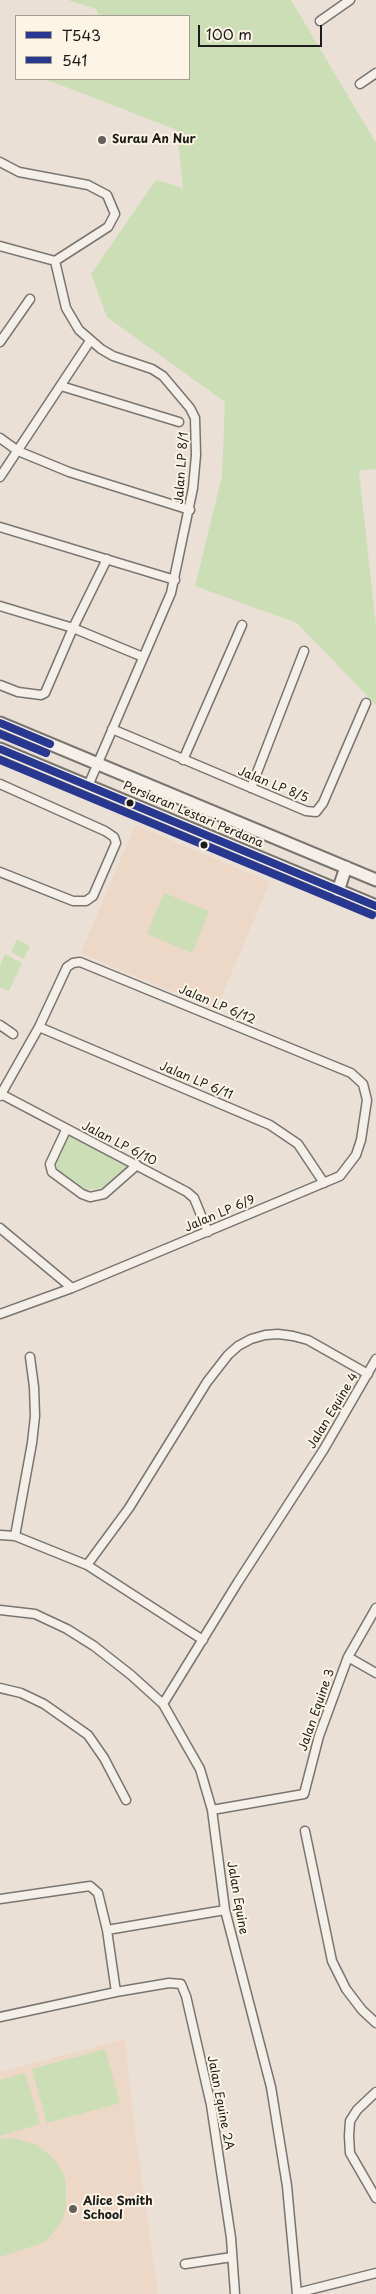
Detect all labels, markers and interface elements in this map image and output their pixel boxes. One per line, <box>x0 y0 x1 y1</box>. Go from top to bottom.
legend <box>15 15 190 80</box>
scale bar <box>201 15 325 47</box>
text: 100 m <box>206 22 252 45</box>
text: T543 <box>62 23 101 46</box>
text: 541 <box>62 48 87 71</box>
place label: Surau An Nur <box>112 133 196 147</box>
marker: Surau An Nur <box>96 134 108 146</box>
street label: Jalan LP 8/1 <box>172 431 192 505</box>
street label: Jalan LP 8/5 <box>236 764 310 806</box>
street label: Persiaran Lestari Perdana <box>121 779 265 851</box>
unlabelled marker <box>125 798 135 808</box>
unlabelled marker <box>199 840 209 850</box>
street label: Jalan LP 6/12 <box>176 982 258 1028</box>
street label: Jalan LP 6/11 <box>157 1059 235 1103</box>
street label: Jalan LP 6/10 <box>79 1119 159 1169</box>
street label: Jalan LP 6/9 <box>183 1193 257 1235</box>
street label: Jalan Equine 4 <box>305 1370 361 1452</box>
street label: Jalan Equine 3 <box>296 1667 338 1753</box>
street label: Jalan Equine <box>223 1860 251 1936</box>
street label: Jalan Equine 2A <box>204 2055 236 2151</box>
place label: Alice Smith School <box>83 2195 153 2223</box>
marker: Alice Smith School <box>67 2203 79 2215</box>

